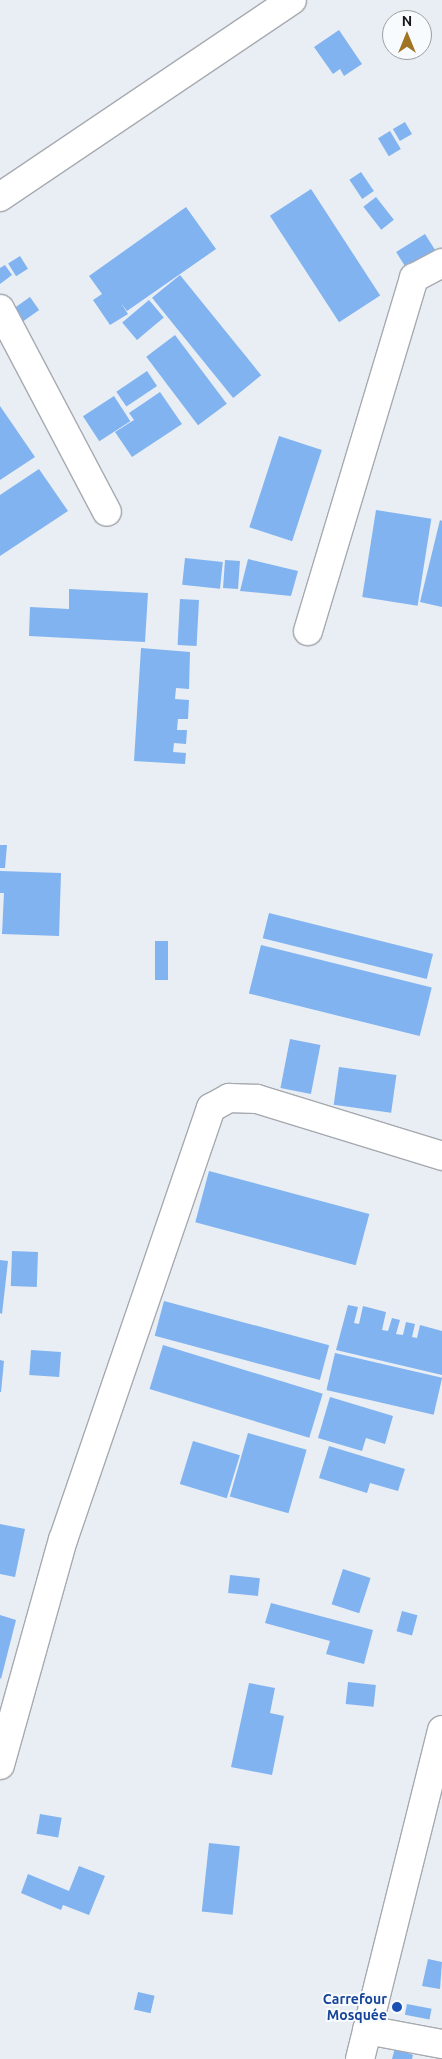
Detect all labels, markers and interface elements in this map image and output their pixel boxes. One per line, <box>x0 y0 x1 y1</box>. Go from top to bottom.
north arrow <box>382 10 432 60</box>
text: N <box>402 13 412 29</box>
place label: Carrefour Mosquée <box>323 1991 387 2024</box>
marker: Carrefour Mosquée <box>391 2001 403 2013</box>

